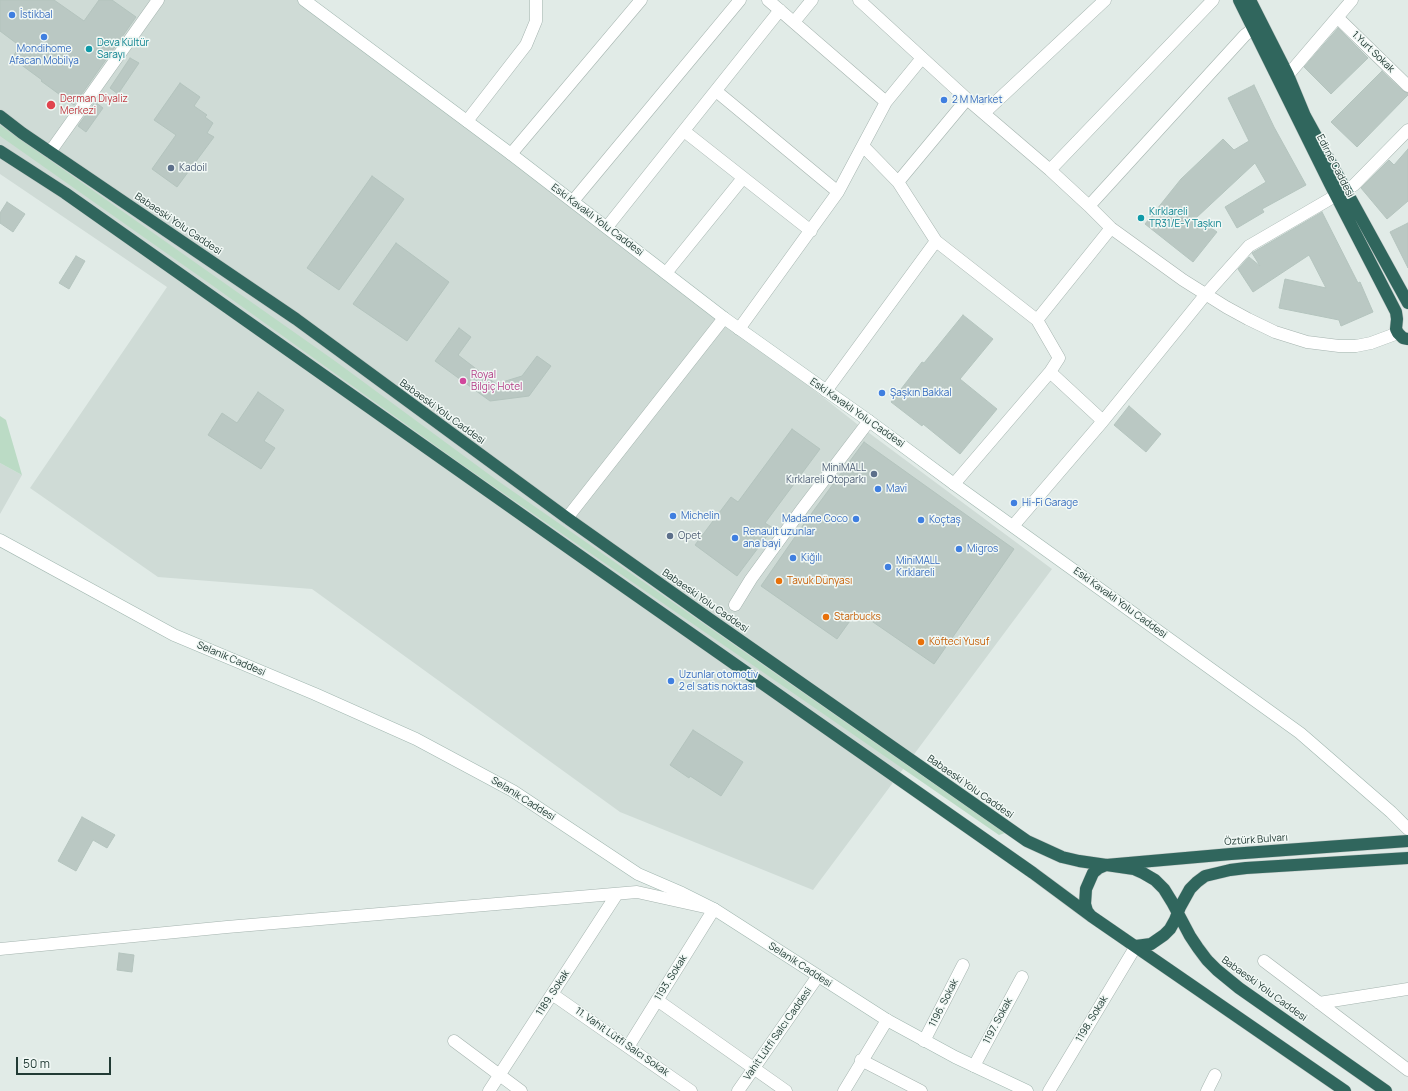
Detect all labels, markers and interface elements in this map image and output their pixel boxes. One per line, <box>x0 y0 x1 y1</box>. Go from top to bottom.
place label: İstikbal <box>20 9 53 21</box>
marker: İstikbal <box>7 10 17 20</box>
street label: 1.Yurt Sokak <box>1349 29 1397 75</box>
marker: Mondihome Afacan Mobilya <box>39 32 49 42</box>
place label: Deva Kültür Sarayı <box>97 37 149 60</box>
place label: Mondihome Afacan Mobilya <box>9 43 79 66</box>
marker: Deva Kültür Sarayı <box>84 44 94 54</box>
place label: Derman Diyaliz Merkezi <box>60 93 128 116</box>
place label: 2 M Market <box>952 94 1002 106</box>
marker: 2 M Market <box>939 95 949 105</box>
marker: Derman Diyaliz Merkezi <box>45 99 57 111</box>
street label: Edirne Caddesi <box>1314 132 1356 200</box>
place label: Kadoil <box>179 162 207 174</box>
marker: Kadoil <box>166 163 176 173</box>
street label: Eski Kavaklı Yolu Caddesi <box>548 181 646 259</box>
street label: Babaeski Yolu Caddesi <box>132 190 224 258</box>
place label: Kırklareli TR31/E-Y Taşkın <box>1149 206 1221 230</box>
marker: Kırklareli TR31/E-Y Taşkın <box>1136 213 1146 223</box>
place label: Royal Bilgiç Hotel <box>471 369 522 392</box>
marker: Royal Bilgiç Hotel <box>458 376 468 386</box>
street label: Eski Kavaklı Yolu Caddesi <box>808 376 906 450</box>
street label: Babaeski Yolu Caddesi <box>397 377 487 447</box>
place label: Şaşkın Bakkal <box>890 387 952 399</box>
marker: Şaşkın Bakkal <box>877 388 887 398</box>
place label: MiniMALL Kırklareli Otoparkı <box>786 462 866 486</box>
marker: MiniMALL Kırklareli Otoparkı <box>869 469 879 479</box>
place label: Mavi <box>886 483 907 495</box>
marker: Mavi <box>873 484 883 494</box>
place label: Hi-Fi Garage <box>1022 497 1078 509</box>
marker: Hi-Fi Garage <box>1009 498 1019 508</box>
place label: Michelin <box>681 510 720 522</box>
marker: Michelin <box>668 511 678 521</box>
place label: Madame Coco <box>782 513 848 525</box>
marker: Madame Coco <box>851 514 861 524</box>
place label: Koçtaş <box>929 514 961 526</box>
marker: Koçtaş <box>916 515 926 525</box>
place label: Renault uzunlar ana bayi <box>743 526 815 550</box>
place label: Opet <box>678 530 701 542</box>
marker: Opet <box>665 531 675 541</box>
marker: Renault uzunlar ana bayi <box>730 533 740 543</box>
place label: Migros <box>967 543 998 555</box>
marker: Migros <box>954 544 964 554</box>
place label: Kiğılı <box>801 552 822 564</box>
marker: Kiğılı <box>788 553 798 563</box>
place label: MiniMALL Kırklareli <box>896 555 940 578</box>
marker: MiniMALL Kırklareli <box>883 562 893 572</box>
street label: Eski Kavaklı Yolu Caddesi <box>1071 565 1169 641</box>
street label: Babaeski Yolu Caddesi <box>660 567 750 635</box>
place label: Tavuk Dünyası <box>787 575 852 587</box>
marker: Tavuk Dünyası <box>774 576 784 586</box>
place label: Starbucks <box>834 611 881 623</box>
marker: Starbucks <box>821 612 831 622</box>
place label: Köfteci Yusuf <box>929 636 989 648</box>
marker: Köfteci Yusuf <box>916 637 926 647</box>
street label: Selanik Caddesi <box>195 639 267 679</box>
place label: Uzunlar otomotiv 2 el satis noktası <box>679 669 758 692</box>
marker: Uzunlar otomotiv 2 el satis noktası <box>666 676 676 686</box>
street label: Babaeski Yolu Caddesi <box>925 753 1015 821</box>
street label: Selanik Caddesi <box>489 775 557 823</box>
street label: Öztürk Bulvarı <box>1224 832 1288 848</box>
street label: Selanik Caddesi <box>766 940 834 990</box>
street label: 1193. Sokak <box>652 953 690 1003</box>
street label: Babaeski Yolu Caddesi <box>1219 954 1309 1024</box>
street label: 1189. Sokak <box>534 968 572 1018</box>
street label: 1196. Sokak <box>927 977 961 1029</box>
street label: Vahit Lütfi Salcı Caddesi <box>741 985 815 1083</box>
street label: 1198. Sokak <box>1073 994 1111 1044</box>
street label: 1197. Sokak <box>981 996 1015 1046</box>
street label: 11. Vahit Lütfi Salcı Sokak <box>573 1005 671 1079</box>
scale bar <box>18 1049 113 1075</box>
text: 50 m <box>23 1055 50 1072</box>

